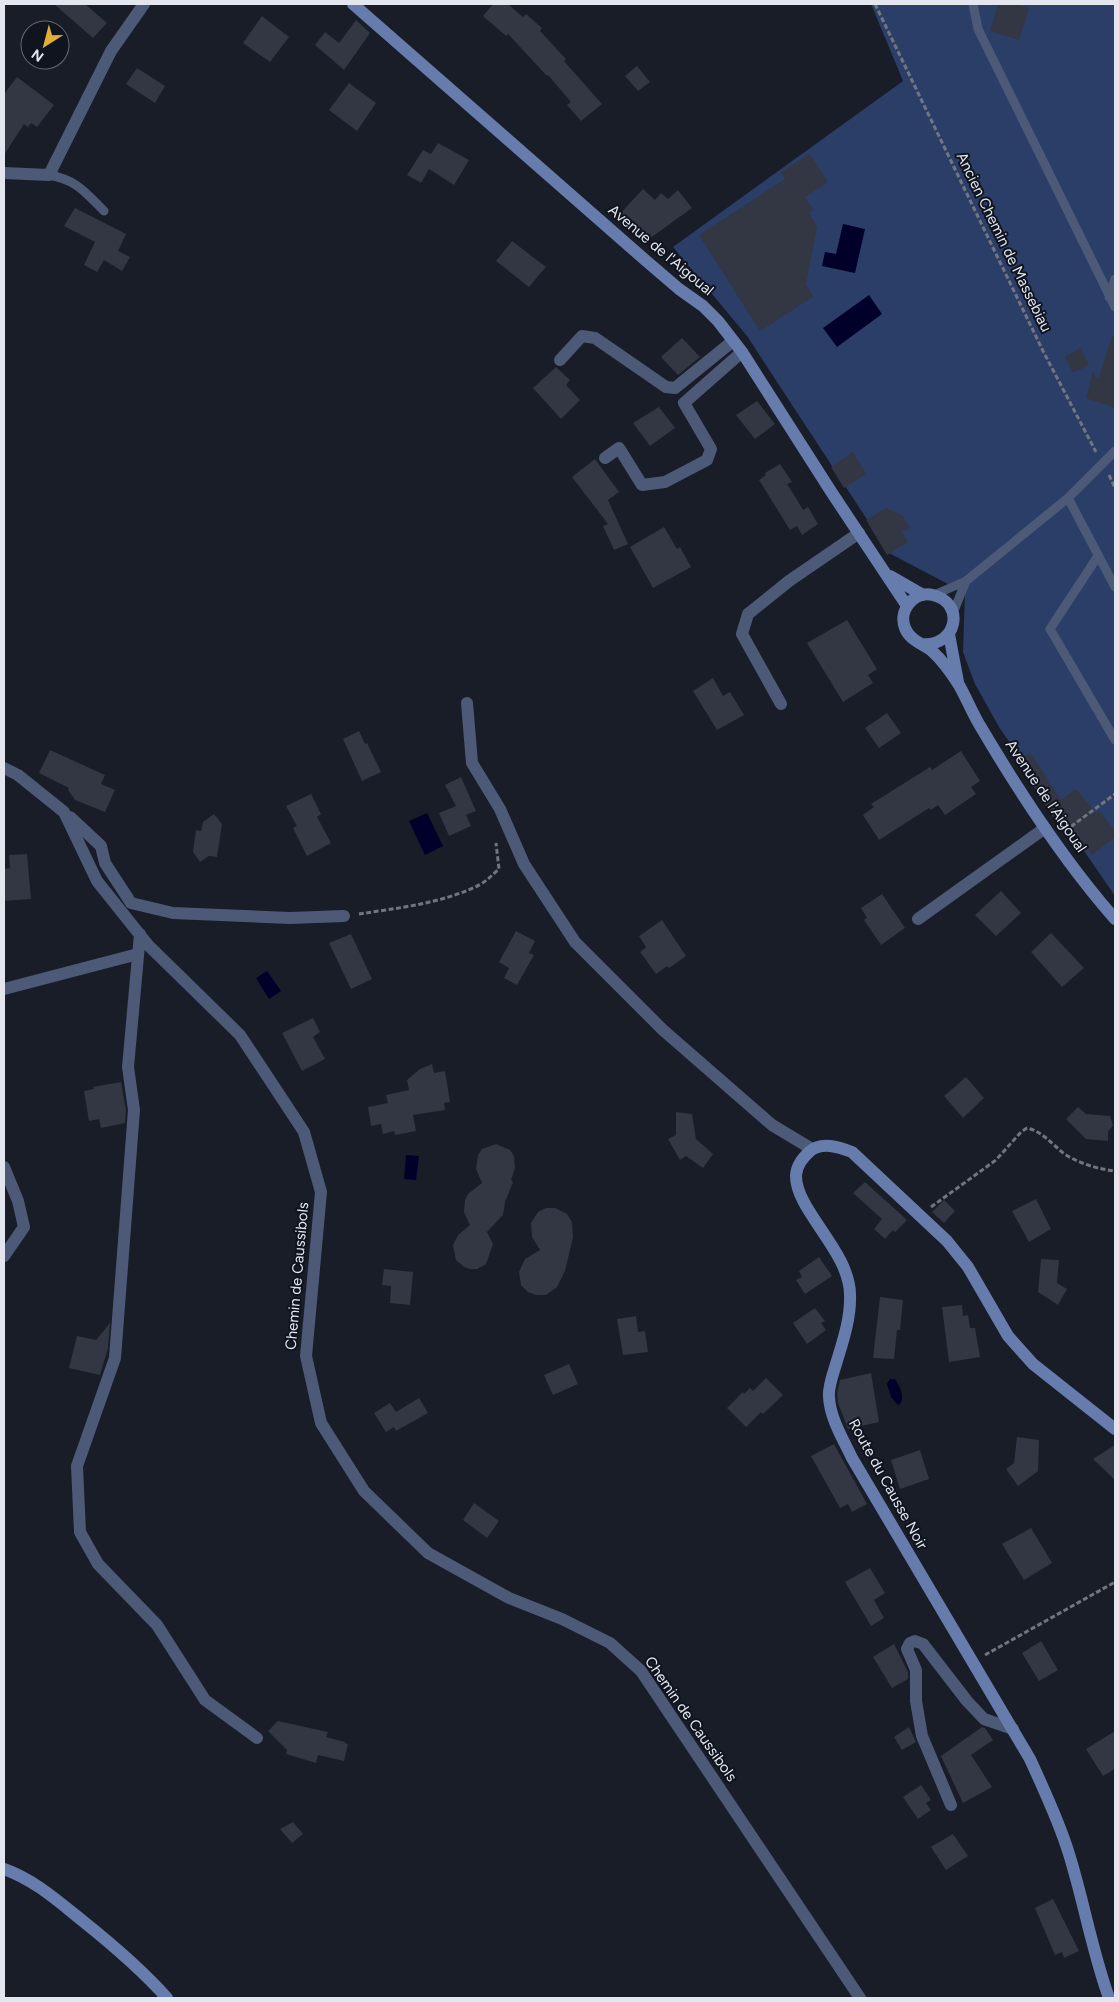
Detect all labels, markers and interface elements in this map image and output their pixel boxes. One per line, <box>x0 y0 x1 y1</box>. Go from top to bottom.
north arrow <box>20 20 70 70</box>
text: N <box>28 45 47 65</box>
street label: Ancien Chemin de Massebiau <box>953 149 1055 335</box>
street label: Avenue de l'Aigoual <box>605 201 717 299</box>
street label: Avenue de l'Aigoual <box>1002 736 1090 856</box>
street label: Chemin de Caussibols <box>282 1201 312 1351</box>
street label: Route du Causse Noir <box>845 1416 931 1552</box>
street label: Chemin de Caussibols <box>641 1653 741 1785</box>

